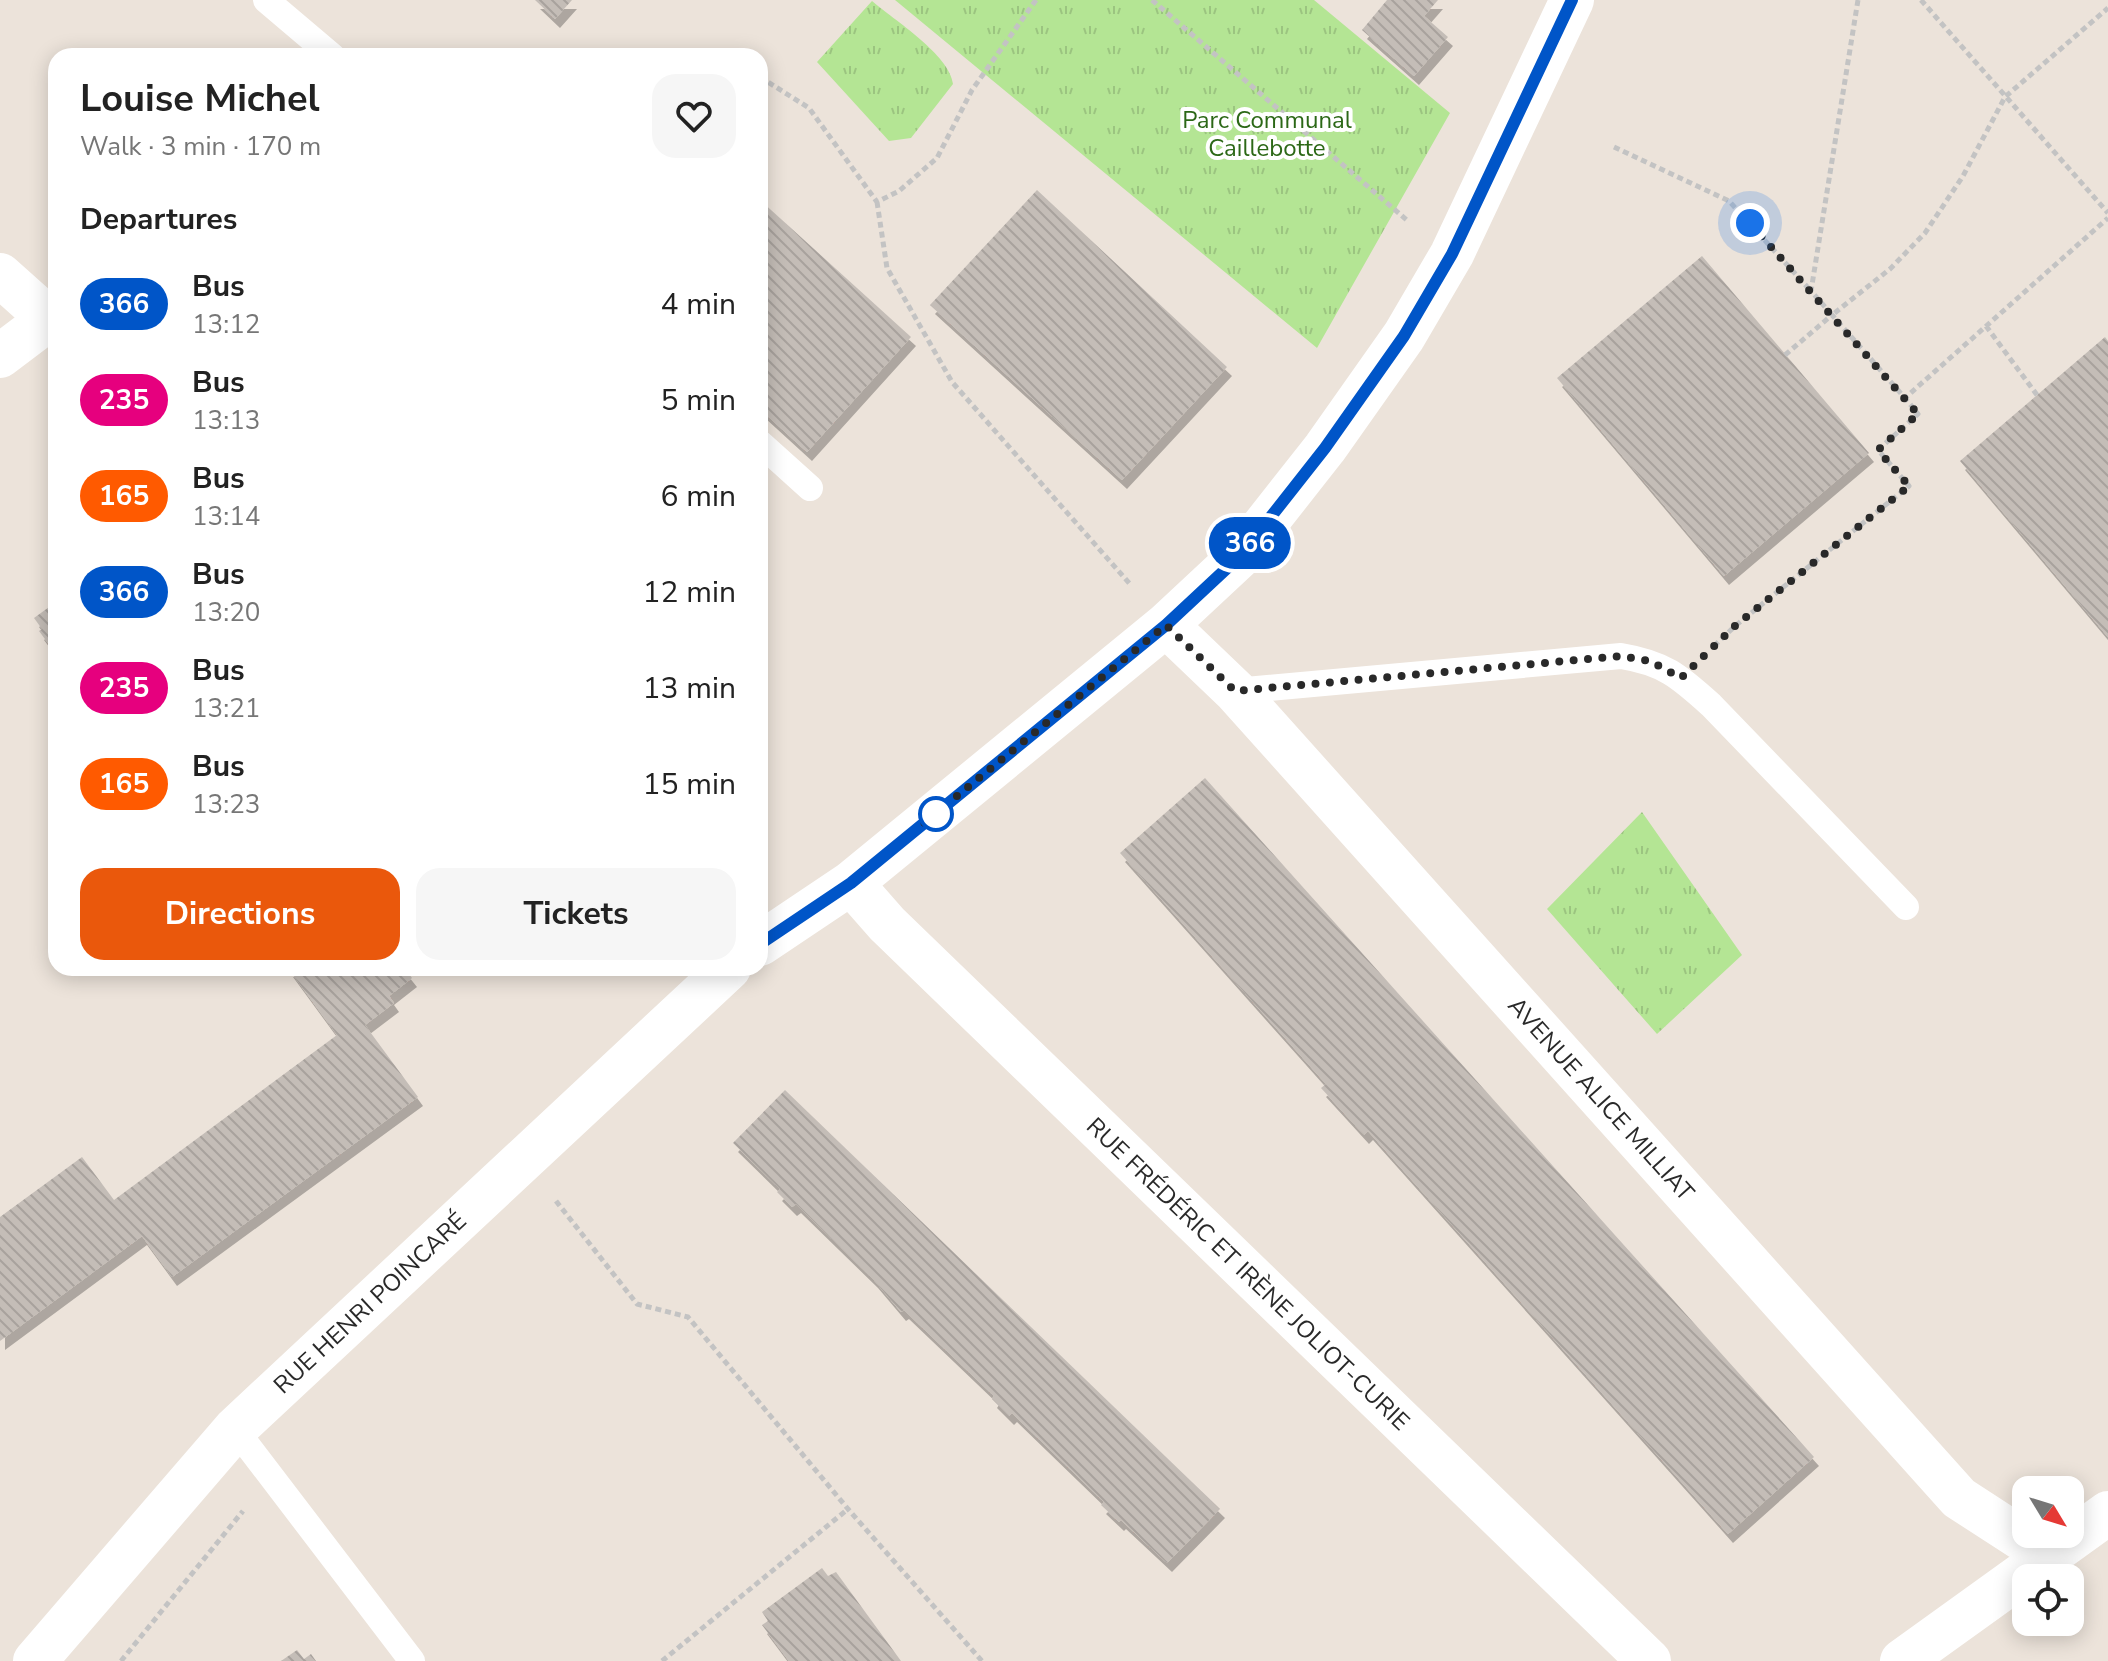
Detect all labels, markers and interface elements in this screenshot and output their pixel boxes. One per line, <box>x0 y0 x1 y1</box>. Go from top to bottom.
text: Louise Michel <box>80 73 320 124</box>
button: heart <box>652 74 736 158</box>
park label: Parc Communal Caillebotte <box>1182 104 1352 164</box>
text: Walk · 3 min · 170 m <box>80 129 321 164</box>
text: Departures <box>80 199 237 240</box>
your location <box>1730 203 1770 243</box>
text: Bus <box>192 266 245 307</box>
text: 4 min <box>661 284 736 325</box>
text: 366 <box>99 285 149 323</box>
text: 13:12 <box>192 307 260 342</box>
text: Bus <box>192 362 245 403</box>
text: 5 min <box>661 380 736 421</box>
text: 235 <box>99 381 149 419</box>
text: 13:13 <box>192 403 260 438</box>
text: Bus <box>192 458 245 499</box>
text: 6 min <box>661 476 736 517</box>
text: 165 <box>99 477 149 515</box>
text: 13:14 <box>192 499 260 534</box>
line badge: 366 <box>1204 517 1296 569</box>
text: 366 <box>1225 524 1275 562</box>
text: Bus <box>192 554 245 595</box>
text: 12 min <box>643 572 736 613</box>
text: 366 <box>99 573 149 611</box>
text: 13:20 <box>192 595 260 630</box>
text: Bus <box>192 650 245 691</box>
text: 13 min <box>643 668 736 709</box>
text: 235 <box>99 669 149 707</box>
text: 13:21 <box>192 691 260 726</box>
text: Bus <box>192 746 245 787</box>
text: 15 min <box>643 764 736 805</box>
text: 165 <box>99 765 149 803</box>
text: 13:23 <box>192 787 260 822</box>
unlabelled marker <box>919 797 953 831</box>
button: Directions <box>80 868 400 960</box>
button: Tickets <box>416 868 736 960</box>
street label: AVENUE ALICE MILLIAT <box>1501 990 1702 1208</box>
street label: RUE FRÉDÉRIC ET IRÈNE JOLIOT-CURIE <box>1079 1110 1417 1438</box>
street label: RUE HENRI POINCARÉ <box>267 1205 473 1401</box>
north arrow <box>2012 1476 2084 1548</box>
map controls <box>2012 1476 2084 1636</box>
button: locate <box>2012 1564 2084 1636</box>

